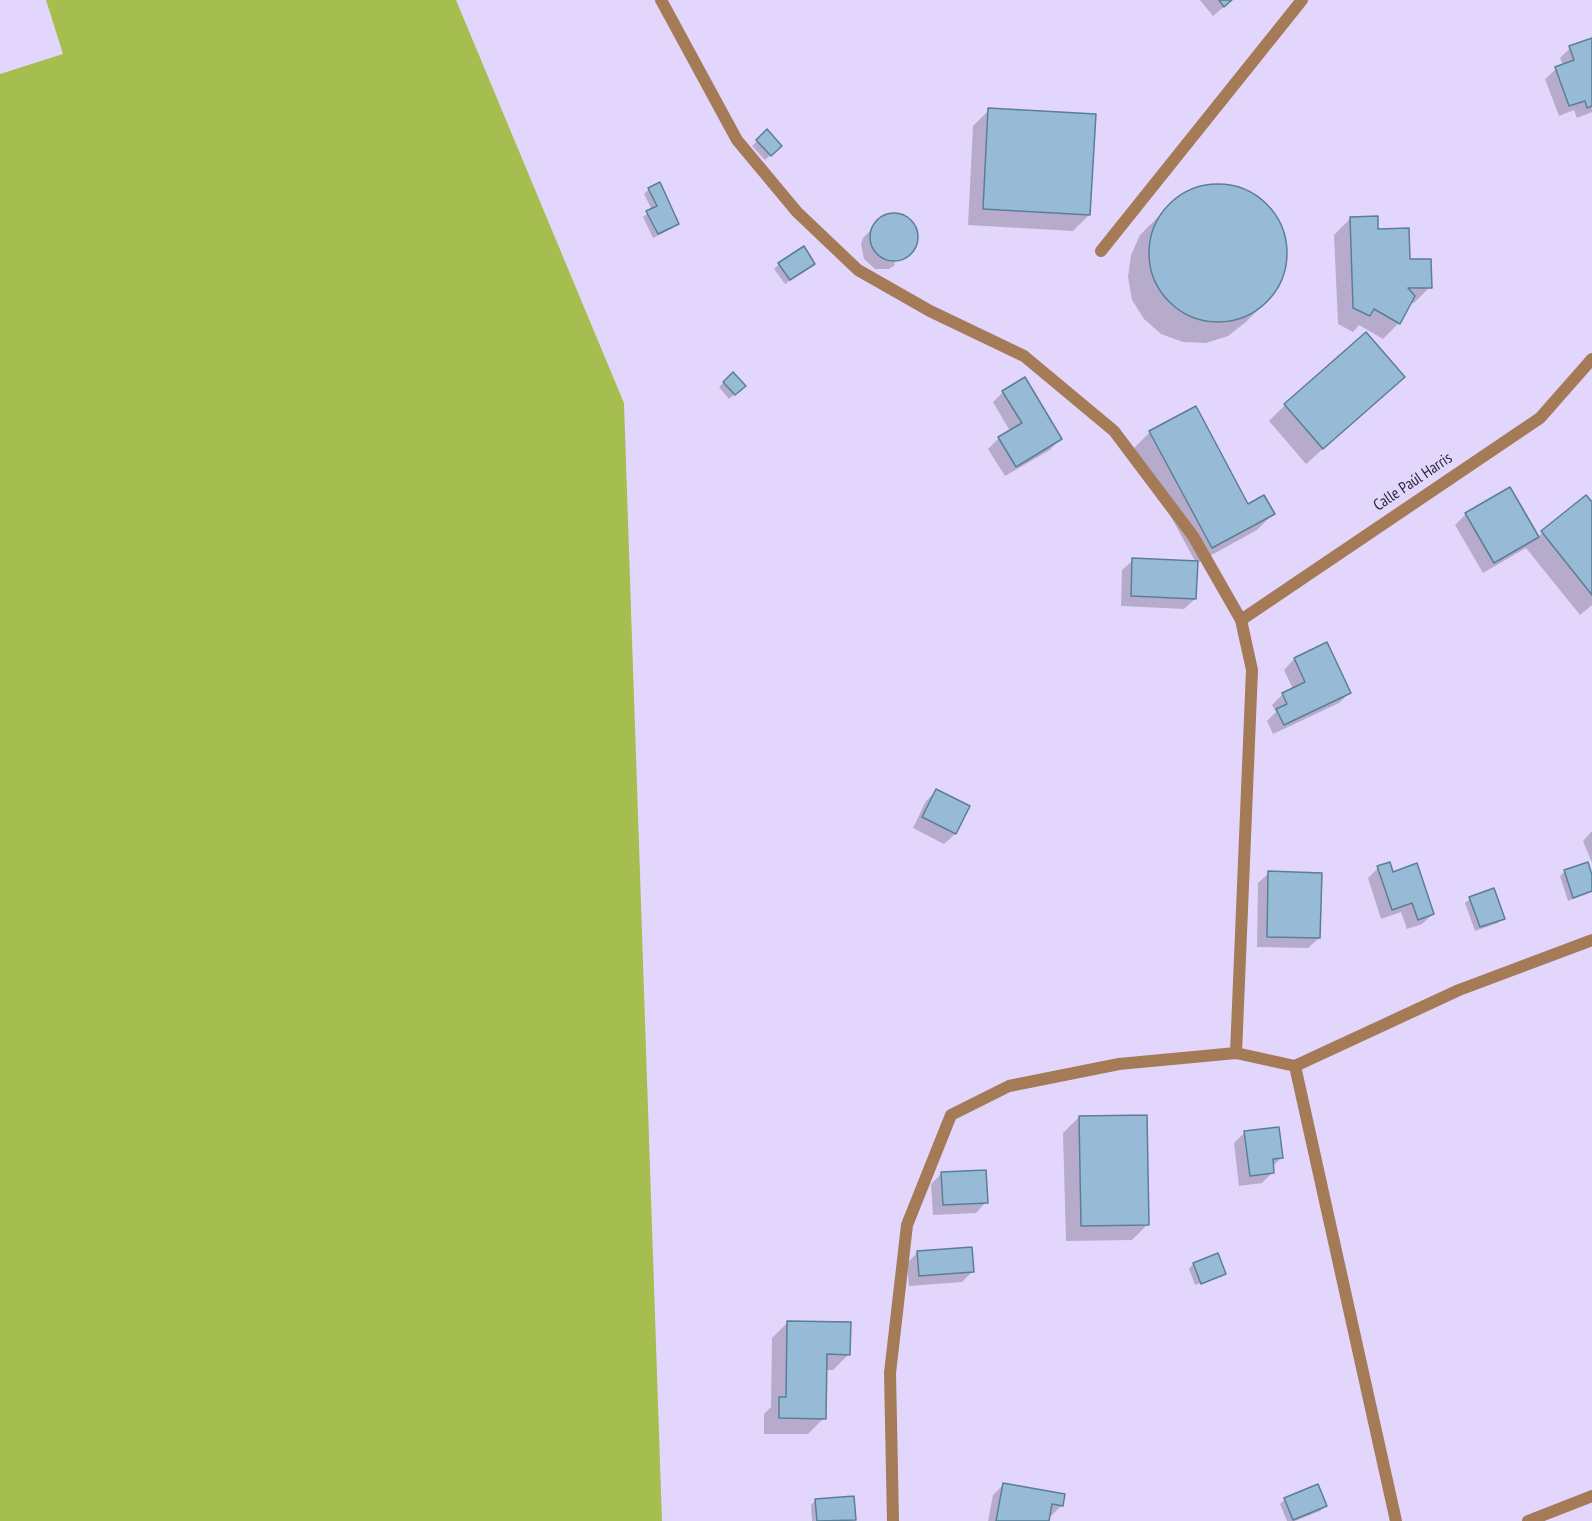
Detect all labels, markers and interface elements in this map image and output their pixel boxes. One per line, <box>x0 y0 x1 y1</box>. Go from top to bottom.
street label: Calle Paúl Harris <box>1370 449 1456 515</box>

